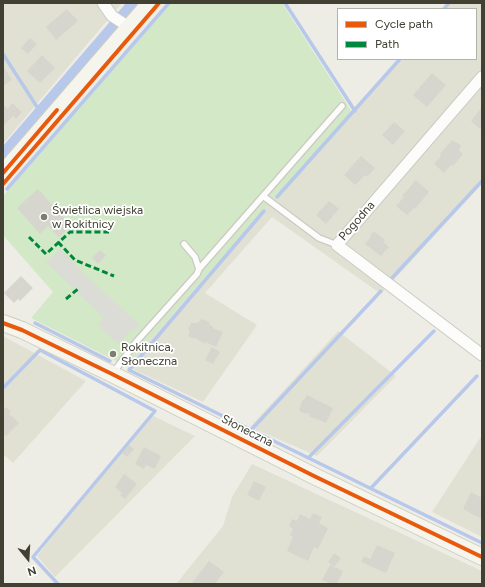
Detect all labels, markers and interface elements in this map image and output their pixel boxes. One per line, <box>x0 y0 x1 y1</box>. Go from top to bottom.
legend <box>337 8 477 60</box>
text: Cycle path <box>375 17 433 31</box>
text: Path <box>375 37 399 51</box>
street label: Pogodna <box>336 198 378 244</box>
place label: Świetlica wiejska w Rokitnicy <box>52 203 143 231</box>
marker: Świetlica wiejska w Rokitnicy <box>39 212 49 222</box>
place label: Rokitnica, Słoneczna <box>121 340 177 368</box>
marker: Rokitnica, Słoneczna <box>108 349 118 359</box>
street label: Słoneczna <box>219 412 275 450</box>
north arrow <box>8 539 48 579</box>
text: N <box>26 563 38 578</box>

